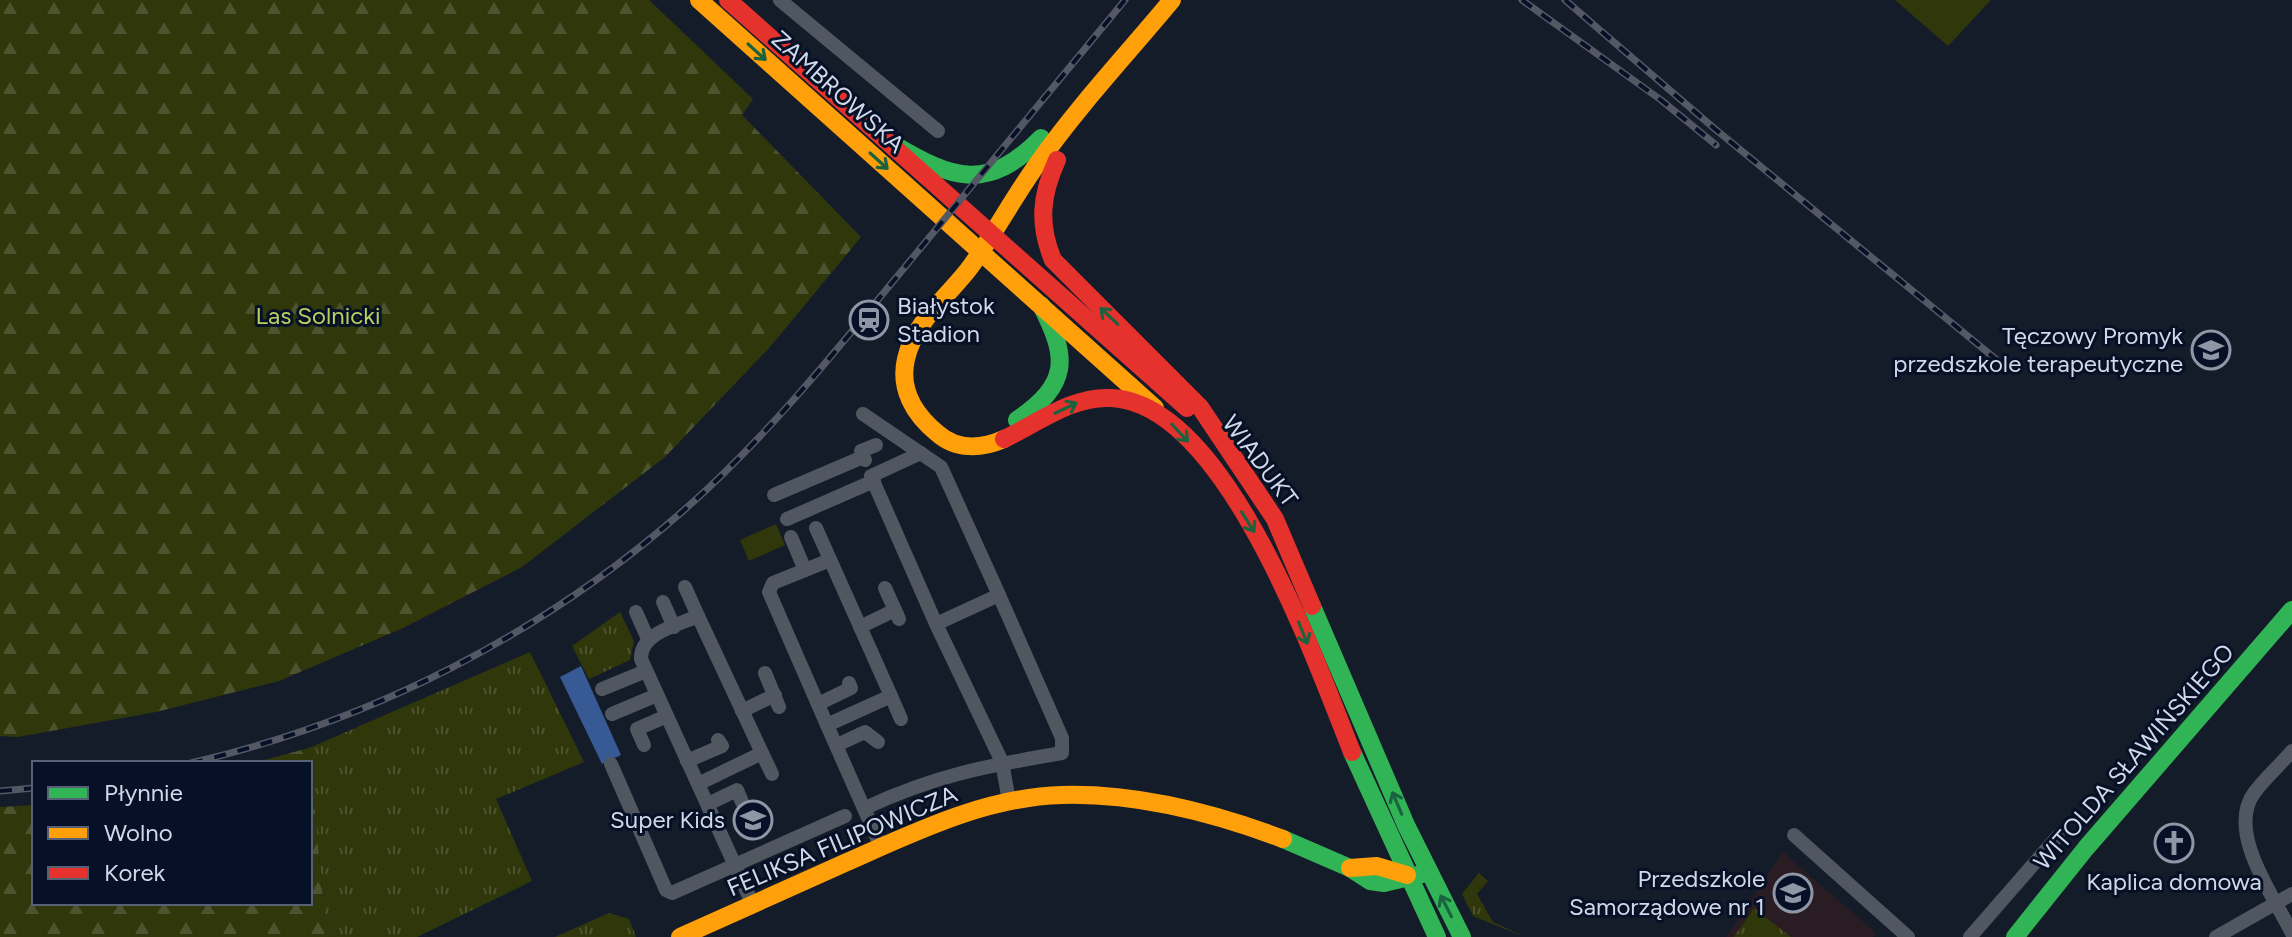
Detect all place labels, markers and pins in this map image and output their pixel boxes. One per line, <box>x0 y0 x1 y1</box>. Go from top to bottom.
place label: Białystok Stadion <box>897 291 995 348</box>
station icon: Białystok Stadion <box>848 299 890 341</box>
place label: Tęczowy Promyk przedszkole terapeutyczne <box>1893 321 2183 378</box>
school or university icon: Tęczowy Promyk przedszkole terapeutyczne <box>2190 329 2232 371</box>
school or university icon: Super Kids <box>732 799 774 841</box>
place label: Super Kids <box>610 805 725 834</box>
church icon: Kaplica domowa <box>2153 822 2195 864</box>
place label: Przedszkole Samorządowe nr 1 <box>1569 864 1765 921</box>
place label: Kaplica domowa <box>2086 867 2262 896</box>
school or university icon: Przedszkole Samorządowe nr 1 <box>1772 872 1814 914</box>

